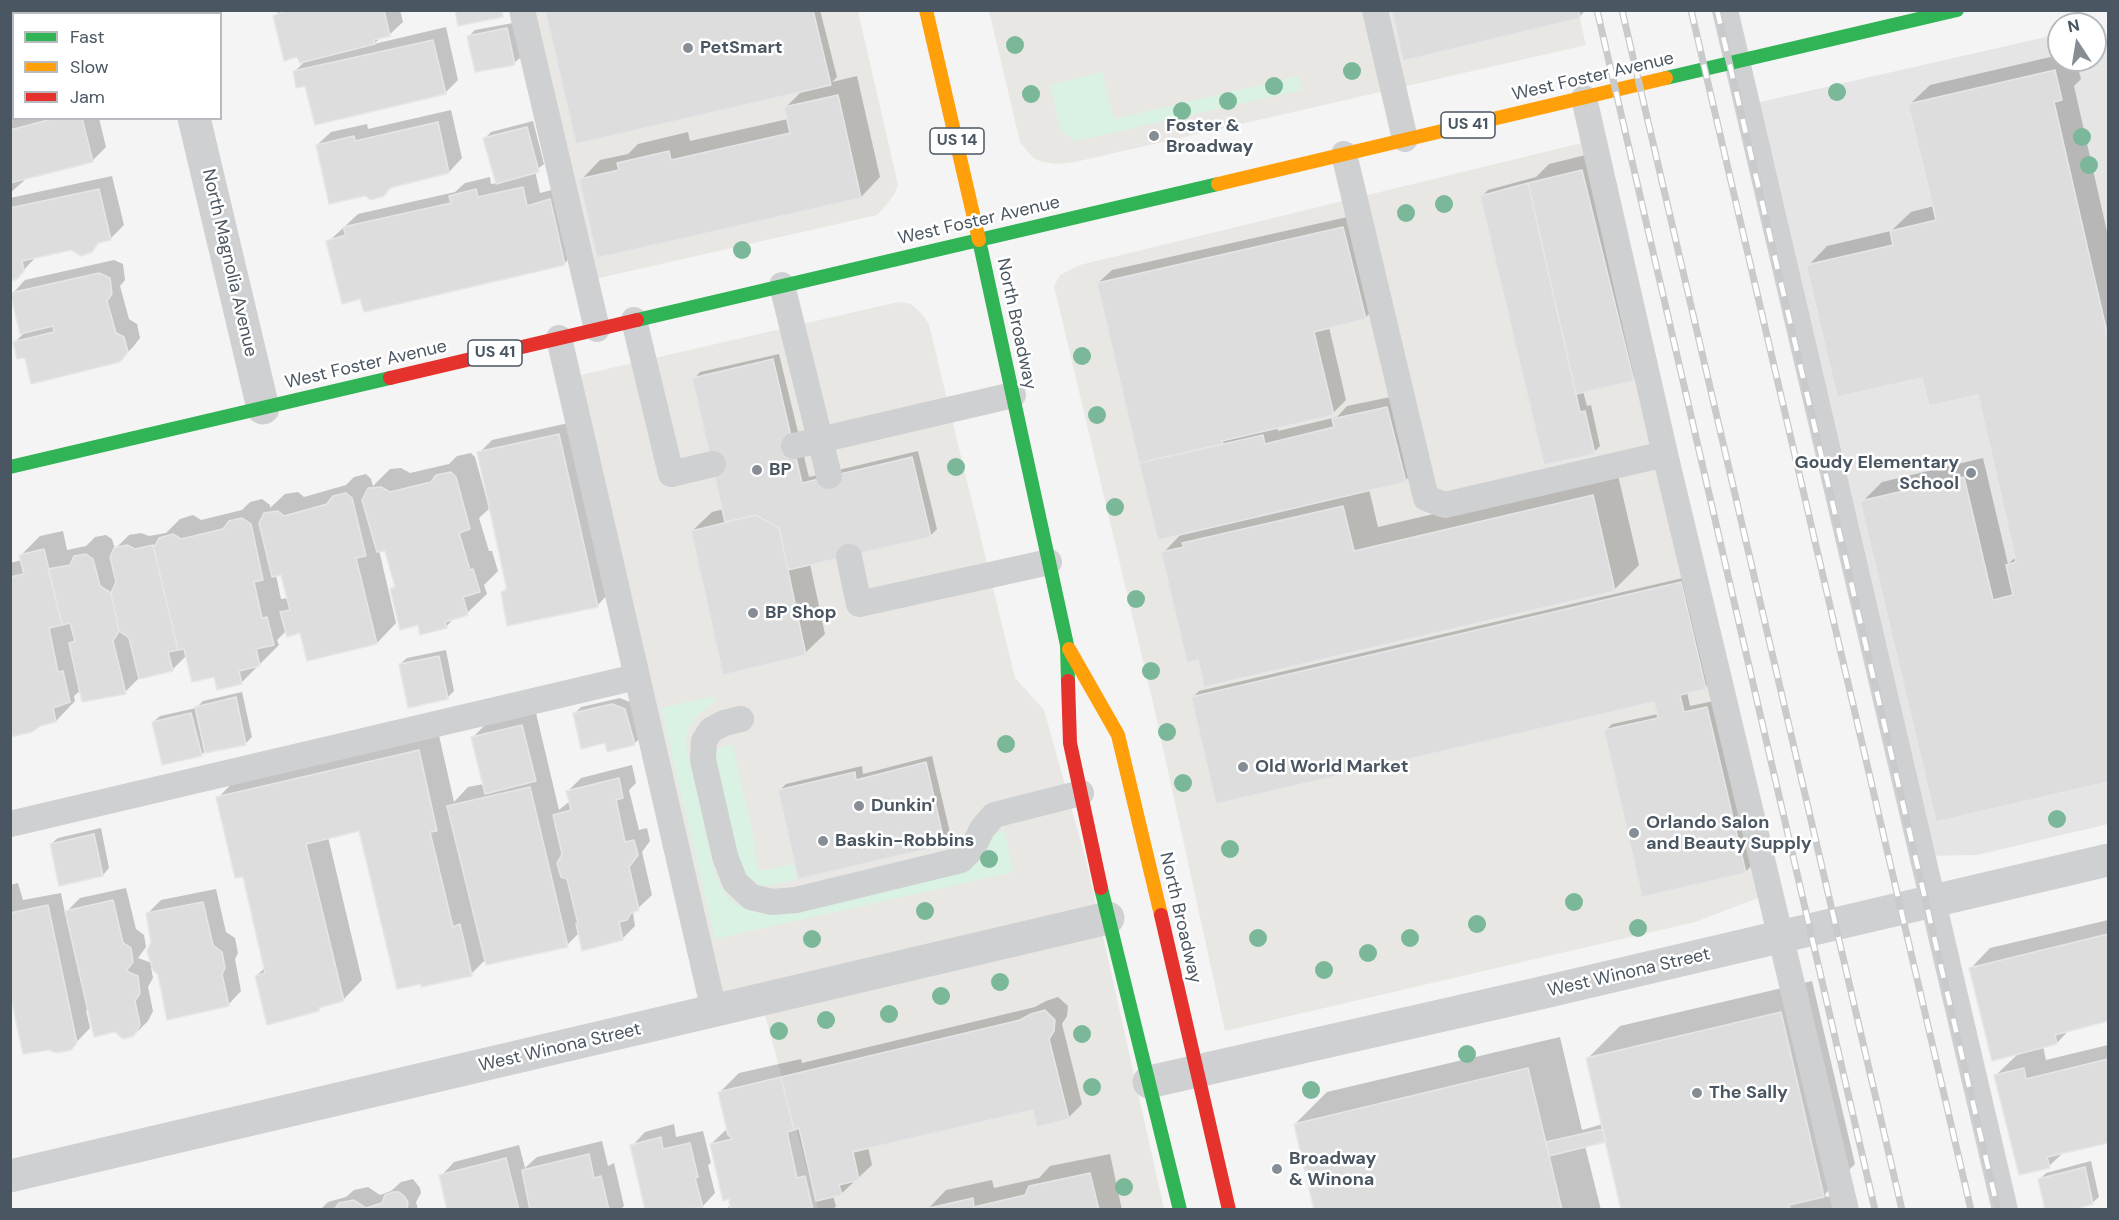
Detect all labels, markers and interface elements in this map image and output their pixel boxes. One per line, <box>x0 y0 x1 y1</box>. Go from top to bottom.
legend <box>12 12 222 120</box>
north arrow <box>2047 12 2107 72</box>
text: N <box>2066 14 2081 37</box>
text: Fast <box>70 25 105 49</box>
place label: PetSmart <box>700 37 783 59</box>
marker: PetSmart <box>681 41 695 55</box>
street label: West Foster Avenue <box>1510 48 1676 106</box>
text: Slow <box>70 55 109 79</box>
text: Jam <box>70 85 105 109</box>
road number: US 41 <box>1441 112 1495 138</box>
place label: Foster & Broadway <box>1166 115 1253 158</box>
road number: US 14 <box>930 128 984 154</box>
marker: Foster & Broadway <box>1147 129 1161 143</box>
street label: North Magnolia Avenue <box>197 167 261 359</box>
street label: West Foster Avenue <box>896 192 1062 250</box>
street label: North Broadway <box>992 256 1040 392</box>
street label: West Foster Avenue <box>283 336 449 394</box>
road number: US 41 <box>468 340 522 366</box>
place label: Goudy Elementary School <box>1794 452 1959 494</box>
place label: BP <box>769 459 792 481</box>
marker: BP <box>750 463 764 477</box>
marker: Goudy Elementary School <box>1964 466 1978 480</box>
place label: BP Shop <box>765 602 837 624</box>
marker: BP Shop <box>746 606 760 620</box>
place label: Old World Market <box>1255 756 1408 778</box>
marker: Old World Market <box>1236 760 1250 774</box>
place label: Dunkin' <box>871 795 935 817</box>
marker: Dunkin' <box>852 799 866 813</box>
place label: Orlando Salon and Beauty Supply <box>1646 812 1812 854</box>
marker: Orlando Salon and Beauty Supply <box>1627 826 1641 840</box>
place label: Baskin-Robbins <box>835 830 974 852</box>
marker: Baskin-Robbins <box>816 834 830 848</box>
street label: North Broadway <box>1154 850 1206 986</box>
street label: West Winona Street <box>1546 944 1712 1002</box>
street label: West Winona Street <box>477 1019 643 1077</box>
place label: The Sally <box>1709 1082 1788 1104</box>
marker: The Sally <box>1690 1086 1704 1100</box>
place label: Broadway & Winona <box>1289 1148 1376 1190</box>
marker: Broadway & Winona <box>1270 1162 1284 1176</box>

